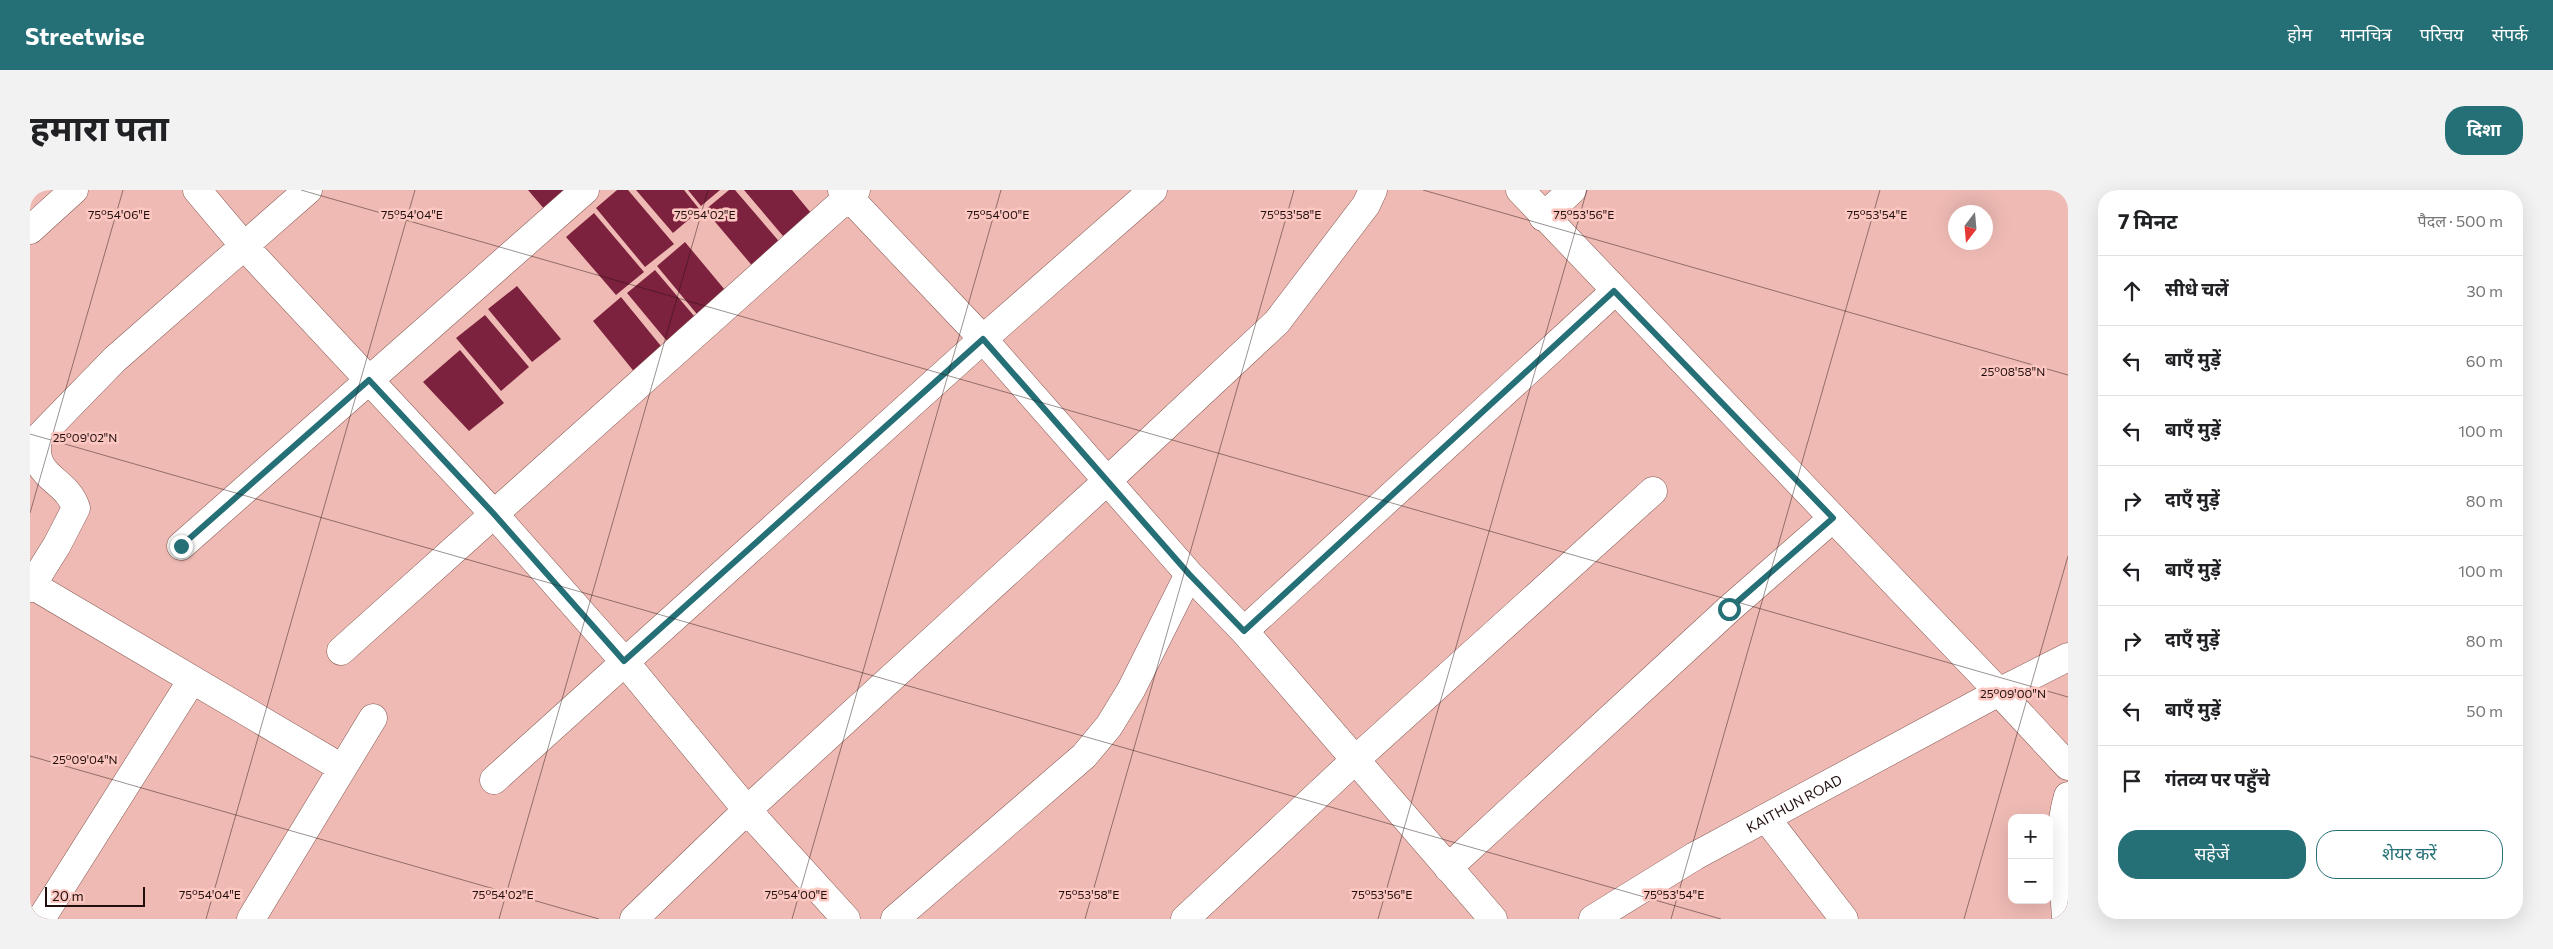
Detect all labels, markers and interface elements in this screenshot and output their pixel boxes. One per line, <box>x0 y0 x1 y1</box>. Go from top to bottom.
text: Streetwise <box>25 21 145 50</box>
text: होम <box>2287 23 2312 45</box>
text: मानचित्र <box>2340 23 2392 45</box>
text: परिचय <box>2420 23 2464 45</box>
text: संपर्क <box>2492 23 2528 45</box>
text: हमारा पता <box>30 105 169 148</box>
button: दिशा <box>2445 106 2523 155</box>
north arrow <box>1948 205 1993 250</box>
text: 75°54'06"E <box>88 207 150 221</box>
text: 75°54'04"E <box>381 207 443 221</box>
text: 75°54'02"E <box>674 207 736 221</box>
text: 75°54'00"E <box>967 207 1029 221</box>
text: 75°53'58"E <box>1261 207 1321 221</box>
text: 75°53'56"E <box>1554 207 1614 221</box>
text: 75°53'54"E <box>1847 207 1907 221</box>
text: 7 मिनट <box>2118 208 2178 233</box>
text: पैदल · 500 m <box>2418 211 2503 230</box>
icon: ahead <box>2118 277 2146 305</box>
text: सीधे चलें <box>2165 277 2229 300</box>
text: 30 m <box>2466 281 2503 300</box>
icon: left <box>2118 347 2146 375</box>
text: बाएँ मुड़ें <box>2165 347 2221 370</box>
text: 60 m <box>2466 351 2503 370</box>
text: 25°08'58"N <box>1981 364 2045 378</box>
icon: left <box>2118 417 2146 445</box>
text: बाएँ मुड़ें <box>2165 417 2221 440</box>
text: 100 m <box>2458 421 2503 440</box>
text: 25°09'02"N <box>53 430 117 444</box>
icon: right <box>2118 487 2146 515</box>
text: दाएँ मुड़ें <box>2165 487 2220 510</box>
text: 80 m <box>2466 491 2503 510</box>
route end <box>170 535 193 558</box>
icon: left <box>2118 557 2146 585</box>
text: बाएँ मुड़ें <box>2165 557 2221 580</box>
text: 100 m <box>2458 561 2503 580</box>
route start <box>1718 598 1741 621</box>
icon: right <box>2118 627 2146 655</box>
text: दाएँ मुड़ें <box>2165 627 2220 650</box>
text: 80 m <box>2466 631 2503 650</box>
text: 25°09'00"N <box>1980 686 2046 700</box>
icon: left <box>2118 697 2146 725</box>
text: बाएँ मुड़ें <box>2165 697 2221 720</box>
text: 50 m <box>2466 701 2503 720</box>
text: 25°09'04"N <box>52 752 118 766</box>
icon: arrive <box>2118 767 2146 795</box>
text: गंतव्य पर पहुँचे <box>2165 767 2270 790</box>
street label: KAITHUN ROAD <box>1743 770 1844 835</box>
map controls <box>2008 814 2053 904</box>
button: + <box>2008 814 2053 859</box>
button: सहेजें <box>2118 830 2306 879</box>
button: शेयर करें <box>2316 830 2503 879</box>
button: − <box>2008 859 2053 904</box>
scale bar <box>45 884 145 907</box>
text: 20 m <box>52 887 84 904</box>
text: 75°54'04"E <box>179 887 241 901</box>
text: 75°54'02"E <box>472 887 534 901</box>
text: 75°54'00"E <box>765 887 827 901</box>
text: 75°53'58"E <box>1059 887 1119 901</box>
text: 75°53'56"E <box>1352 887 1412 901</box>
text: 75°53'54"E <box>1644 887 1704 901</box>

